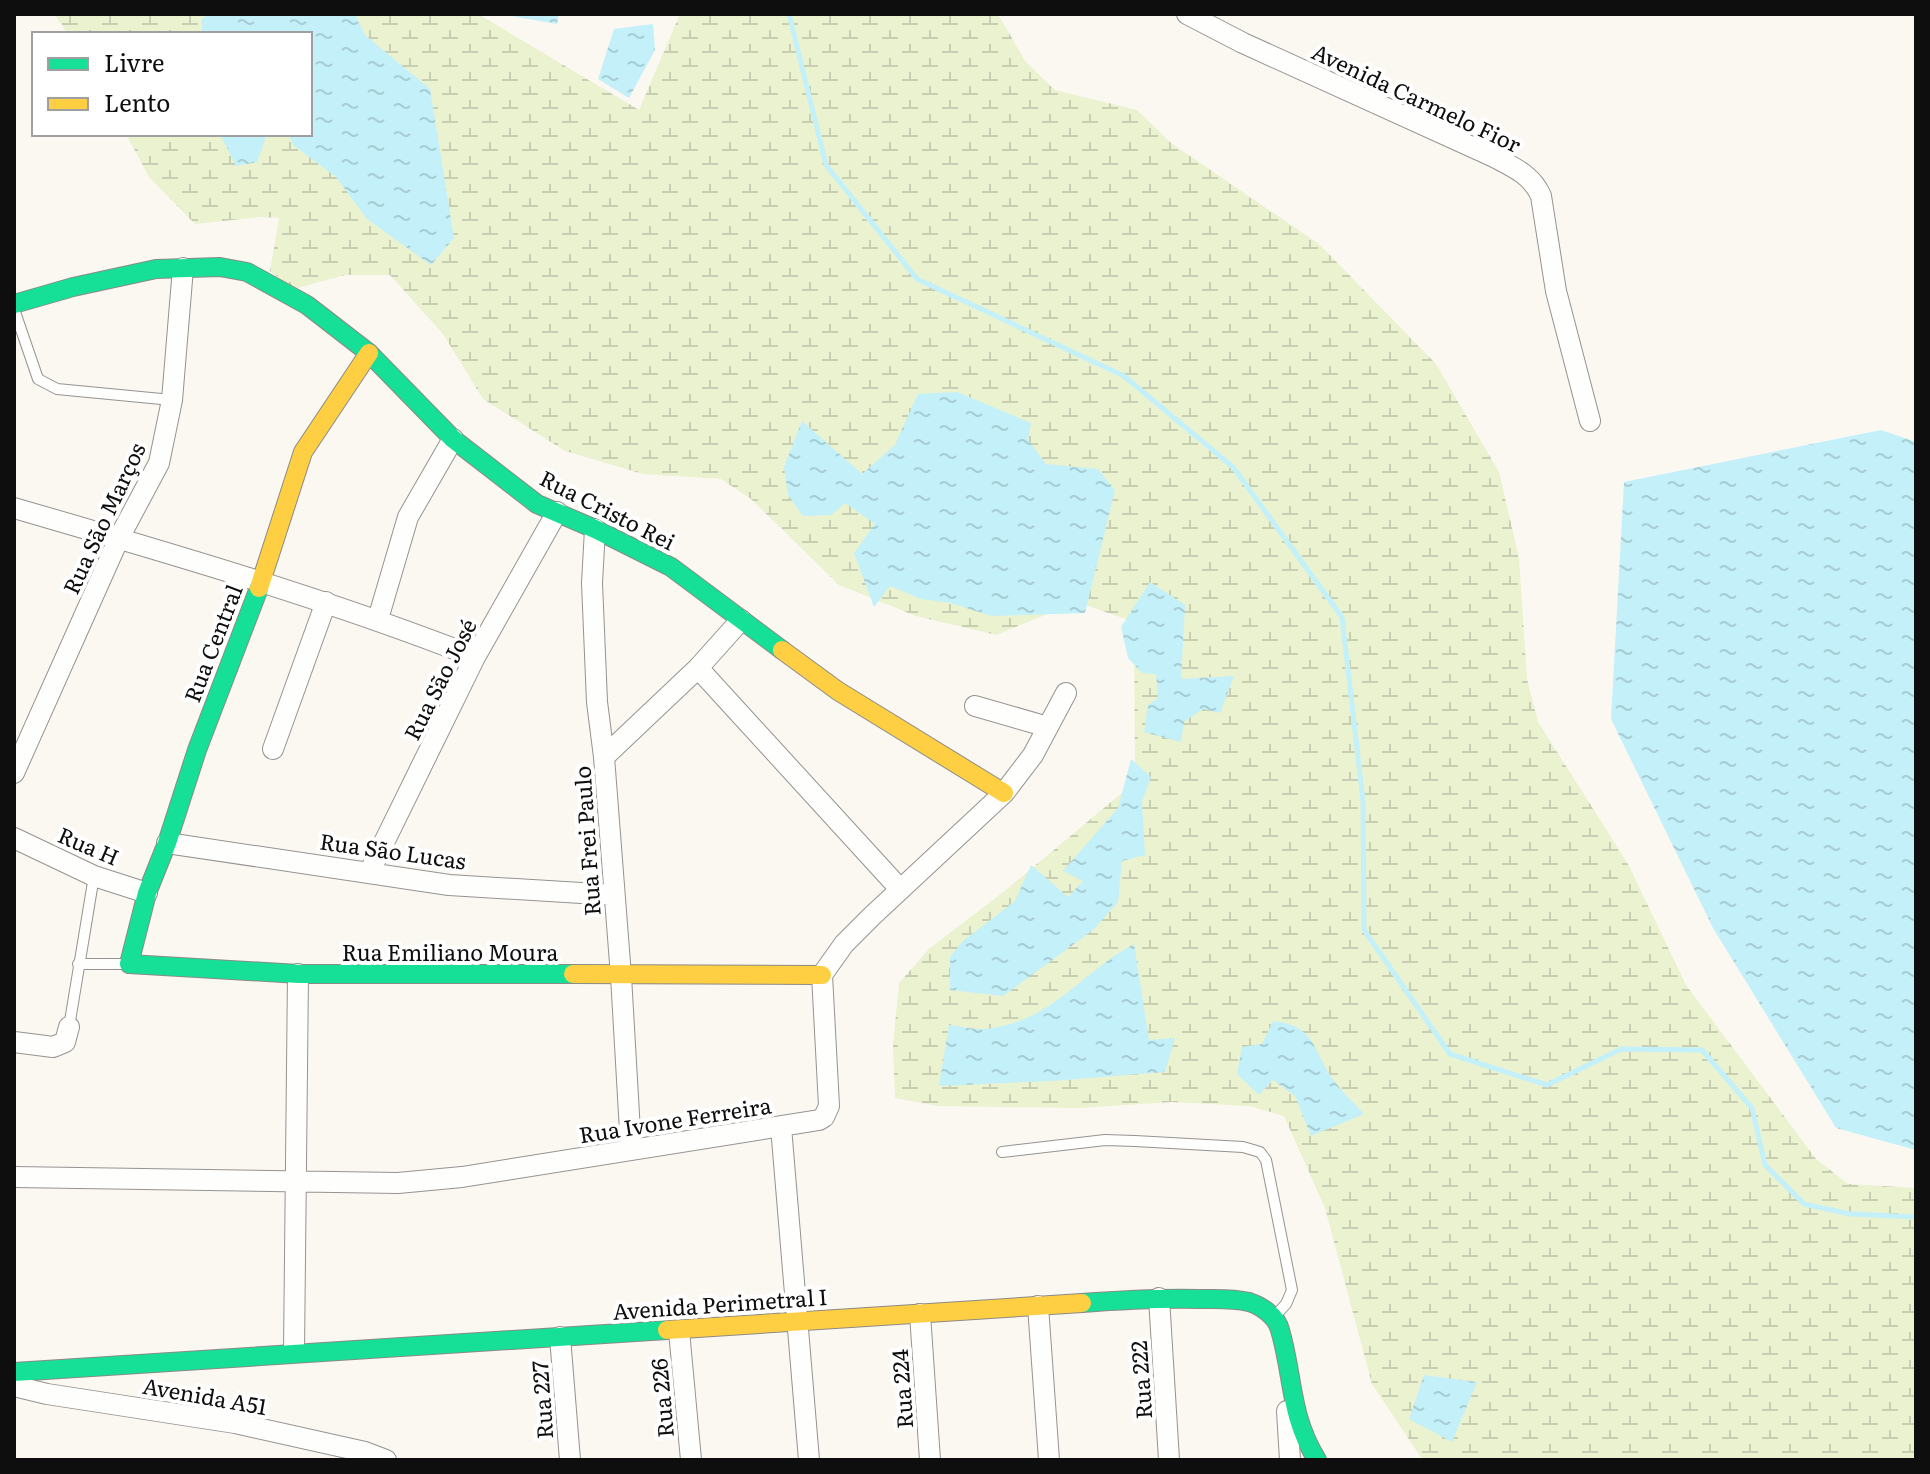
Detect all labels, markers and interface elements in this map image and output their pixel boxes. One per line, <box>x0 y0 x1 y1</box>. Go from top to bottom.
legend <box>32 32 312 136</box>
street label: Avenida Carmelo Fior <box>1307 34 1527 160</box>
text: Livre <box>104 44 164 79</box>
text: Lento <box>104 84 170 119</box>
street label: Rua São Marços <box>53 437 153 599</box>
street label: Rua Cristo Rei <box>535 461 681 557</box>
street label: Rua Central <box>174 579 250 707</box>
street label: Rua São José <box>394 613 484 745</box>
street label: Rua Frei Paulo <box>564 765 608 917</box>
street label: Rua H <box>53 817 125 873</box>
street label: Rua São Lucas <box>318 823 468 877</box>
street label: Rua Emiliano Moura <box>342 935 558 968</box>
street label: Rua Ivone Ferreira <box>577 1087 774 1150</box>
street label: Avenida Perimetral I <box>611 1279 829 1327</box>
street label: Rua 222 <box>1121 1340 1159 1420</box>
street label: Rua 224 <box>882 1348 920 1430</box>
street label: Rua 226 <box>641 1357 681 1439</box>
street label: Rua 227 <box>522 1360 560 1440</box>
street label: Avenida A51 <box>140 1368 270 1422</box>

